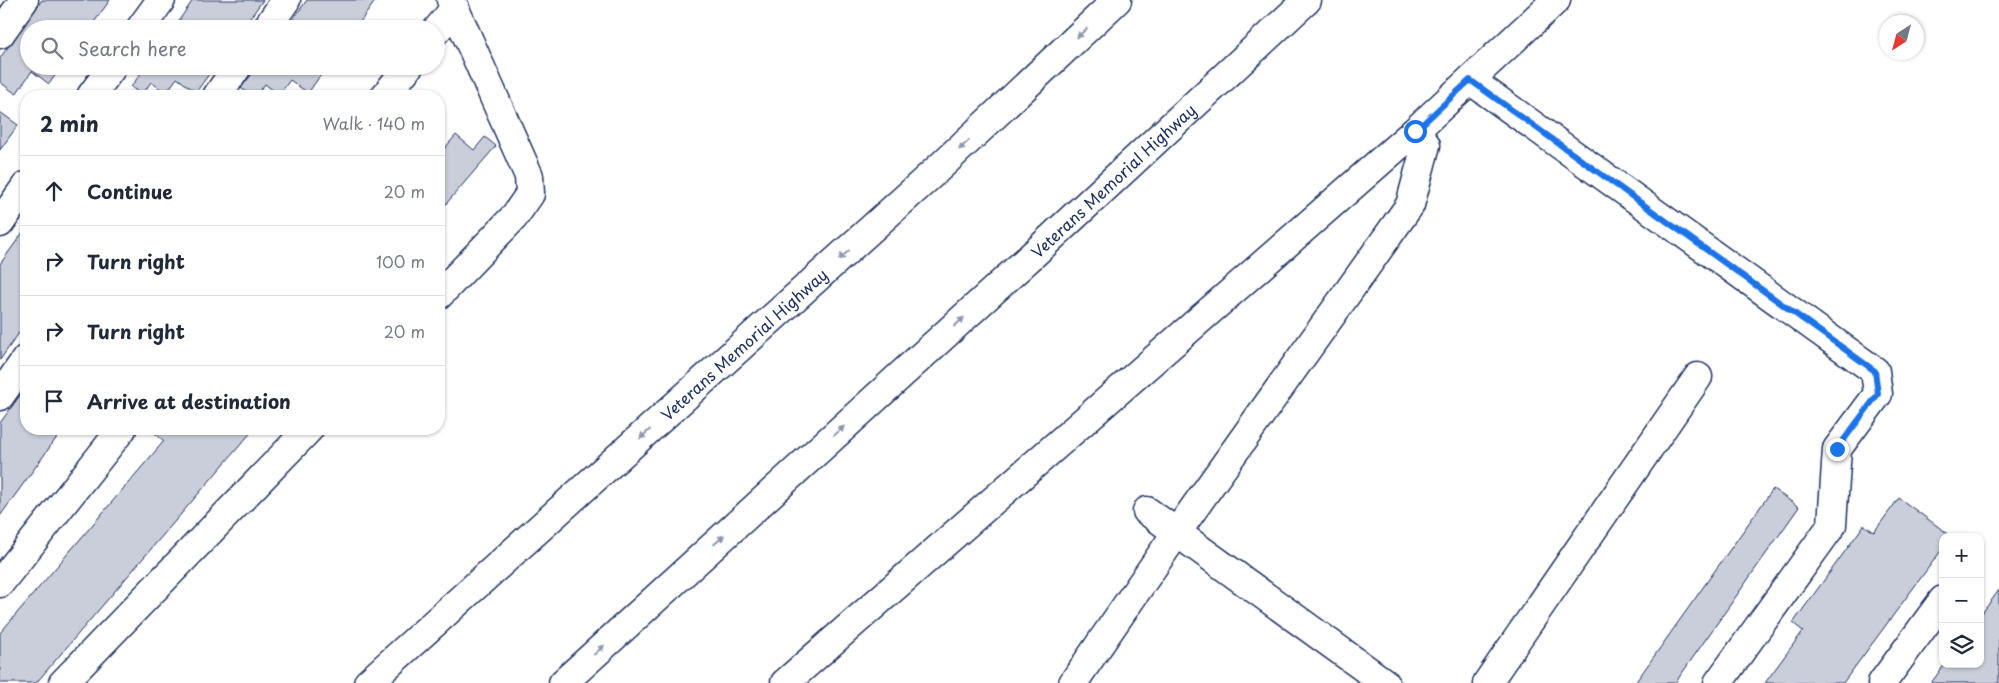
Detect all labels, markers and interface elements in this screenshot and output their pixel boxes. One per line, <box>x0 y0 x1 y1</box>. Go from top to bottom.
north arrow <box>1879 15 1924 60</box>
search box <box>20 20 445 75</box>
one-way arrow <box>1076 27 1088 39</box>
icon: search <box>38 34 66 62</box>
text: Search here <box>78 34 187 62</box>
street label: Veterans Memorial Highway <box>1025 98 1201 263</box>
text: 2 min <box>40 107 99 139</box>
text: Walk · 140 m <box>323 111 425 135</box>
route start <box>1404 120 1427 143</box>
one-way arrow <box>958 139 970 151</box>
icon: ahead <box>40 177 68 205</box>
text: Continue <box>87 177 173 205</box>
text: 20 m <box>384 179 425 203</box>
icon: right <box>40 247 68 275</box>
text: Turn right <box>87 247 185 275</box>
text: 100 m <box>376 249 425 273</box>
one-way arrow <box>838 249 850 261</box>
street label: Veterans Memorial Highway <box>655 262 832 426</box>
one-way arrow <box>953 316 965 328</box>
icon: right <box>40 317 68 345</box>
text: Turn right <box>87 317 185 345</box>
text: 20 m <box>384 319 425 343</box>
icon: arrive <box>40 387 68 415</box>
text: Arrive at destination <box>87 387 291 415</box>
one-way arrow <box>832 425 844 437</box>
one-way arrow <box>640 428 652 440</box>
route end <box>1826 438 1849 461</box>
map controls <box>1939 533 1984 668</box>
button: + <box>1939 533 1984 578</box>
one-way arrow <box>712 535 725 546</box>
button: − <box>1939 578 1984 623</box>
button: layers <box>1939 623 1984 668</box>
one-way arrow <box>592 644 604 656</box>

